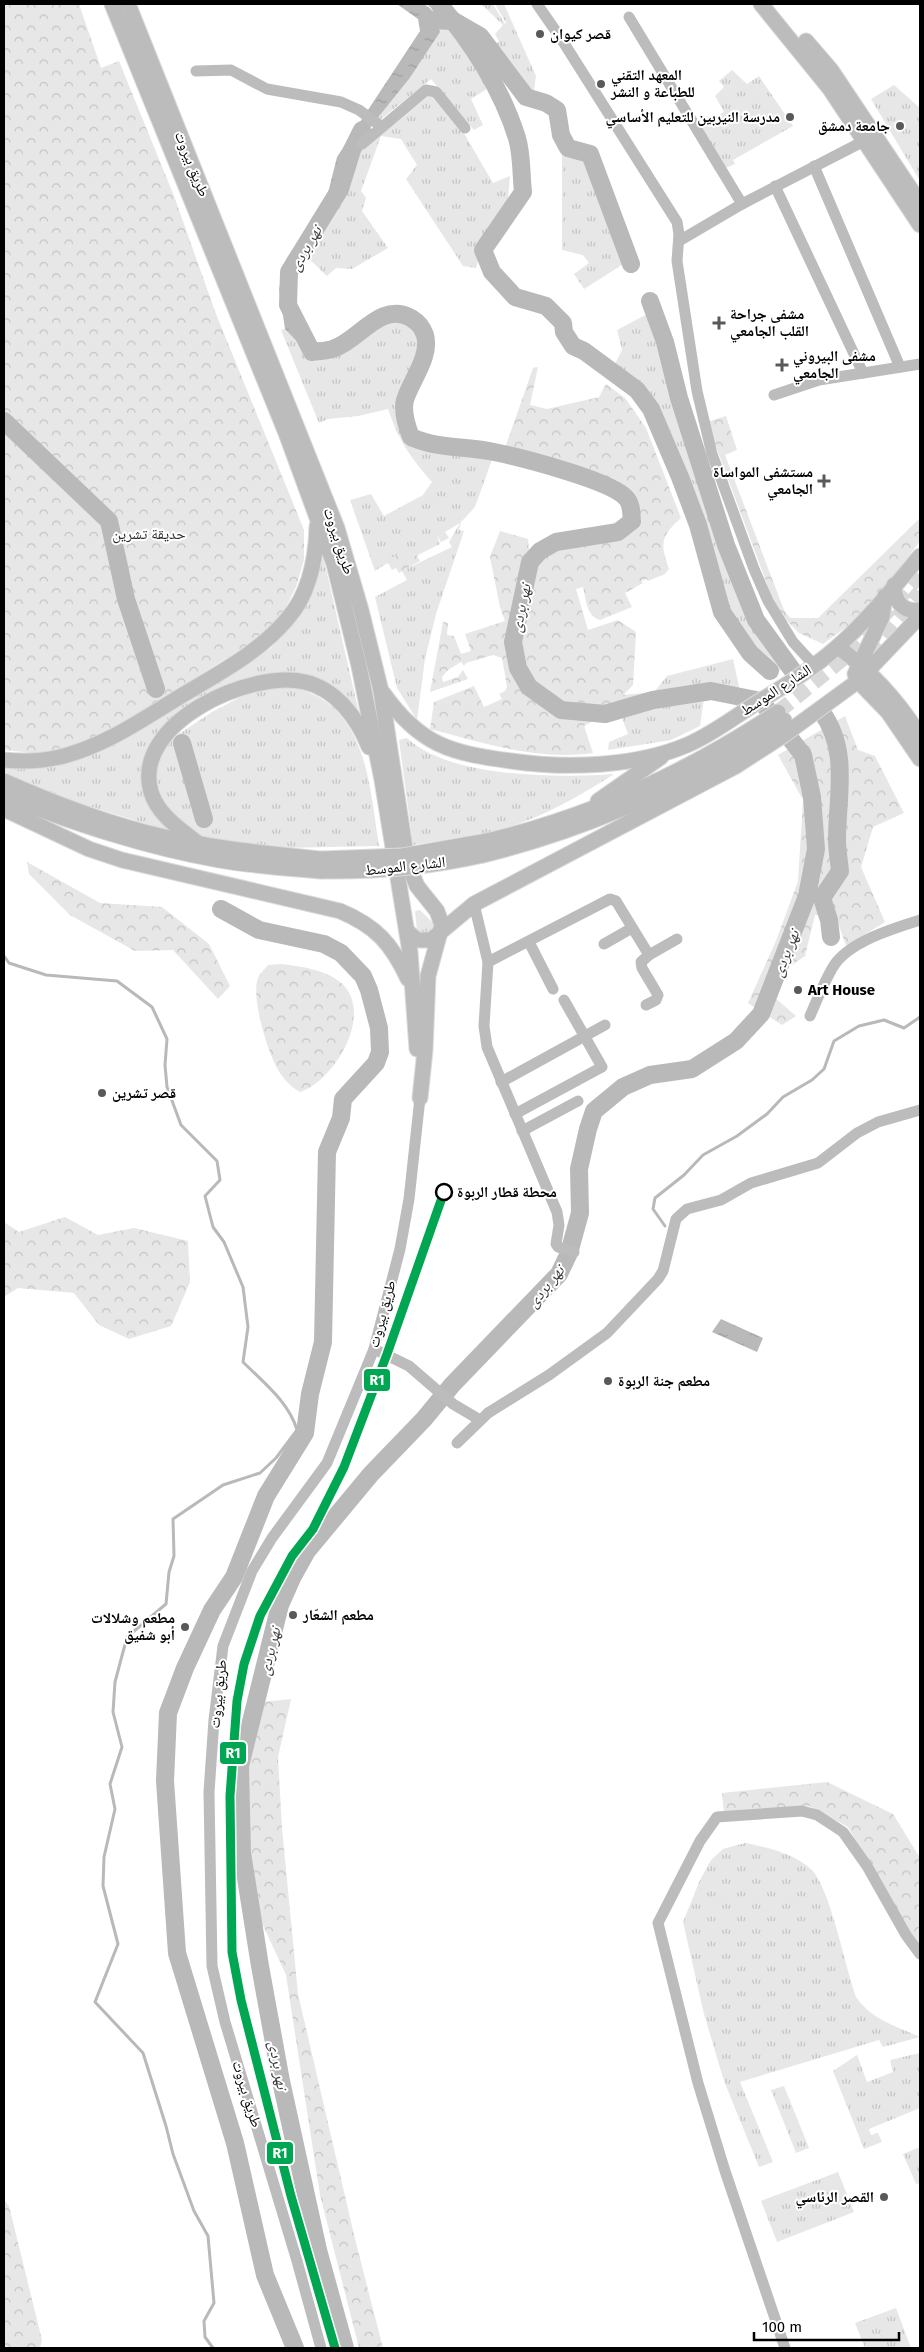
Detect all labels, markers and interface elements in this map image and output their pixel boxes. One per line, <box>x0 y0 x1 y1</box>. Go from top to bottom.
place label: قصر كيوان <box>550 25 611 43</box>
marker: قصر كيوان <box>534 28 546 40</box>
place label: المعهد التقني للطباعة و النشر <box>610 66 695 101</box>
marker: المعهد التقني للطباعة و النشر <box>595 78 607 90</box>
place label: مدرسة النيربين للتعليم الأساسي <box>606 108 780 129</box>
marker: مدرسة النيربين للتعليم الأساسي <box>784 111 796 123</box>
place label: جامعة دمشق <box>818 117 890 135</box>
marker: جامعة دمشق <box>894 120 906 132</box>
street label: طريق بيروت <box>170 129 213 200</box>
water label: نهر بردى <box>285 220 328 274</box>
place label: مشفى جراحة القلب الجامعي <box>730 305 809 343</box>
marker: مشفى جراحة القلب الجامعي <box>712 316 726 330</box>
place label: مشفى البيروني الجامعي <box>793 347 876 385</box>
marker: مشفى البيروني الجامعي <box>775 358 789 372</box>
place label: مستشفى المواساة الجامعي <box>713 463 813 501</box>
marker: مستشفى المواساة الجامعي <box>817 474 831 488</box>
street label: طريق بيروت <box>319 505 358 577</box>
park label: حديقة تشرين <box>112 525 186 544</box>
water label: نهر بردى <box>506 580 536 634</box>
street label: الشارع الموسط <box>737 660 815 720</box>
street label: الشارع الموسط <box>364 853 446 880</box>
water label: نهر بردى <box>768 925 805 980</box>
place label: Art House <box>807 981 875 999</box>
marker: Art House <box>792 984 804 996</box>
place label: قصر تشرين <box>112 1084 176 1102</box>
marker: قصر تشرين <box>96 1087 108 1099</box>
marker: محطة قطار الربوة <box>435 1183 453 1201</box>
place label: محطة قطار الربوة <box>457 1183 557 1201</box>
water label: نهر بردى <box>523 1259 570 1312</box>
street label: طريق بيروت <box>364 1278 401 1350</box>
line badge: R1 <box>363 1368 391 1392</box>
text: R1 <box>370 1372 384 1389</box>
place label: مطعم جنة الربوة <box>618 1372 710 1391</box>
marker: مطعم جنة الربوة <box>602 1375 614 1387</box>
place label: مطعم الشعّار <box>302 1606 374 1625</box>
place label: مطعم وشلالات أبو شفيق <box>91 1609 175 1644</box>
marker: مطعم الشعّار <box>287 1609 299 1621</box>
marker: مطعم وشلالات أبو شفيق <box>179 1621 191 1633</box>
water label: نهر بردى <box>254 1623 286 1677</box>
street label: طريق بيروت <box>205 1659 232 1729</box>
line badge: R1 <box>219 1741 247 1765</box>
text: R1 <box>226 1745 240 1762</box>
water label: نهر بردى <box>264 2040 293 2093</box>
street label: طريق بيروت <box>227 2058 266 2130</box>
line badge: R1 <box>266 2141 294 2165</box>
text: R1 <box>273 2145 287 2162</box>
place label: القصر الرئاسي <box>795 2188 874 2209</box>
marker: القصر الرئاسي <box>878 2191 890 2203</box>
scale bar <box>754 2310 899 2342</box>
text: 100 m <box>762 2318 802 2336</box>

